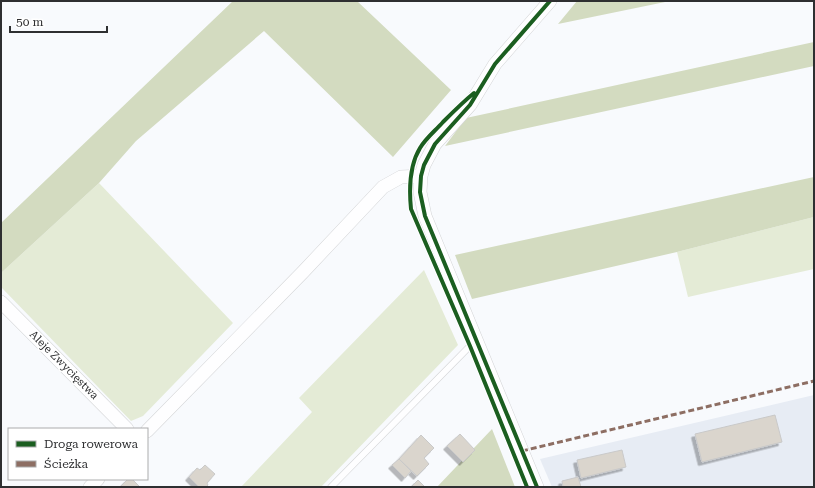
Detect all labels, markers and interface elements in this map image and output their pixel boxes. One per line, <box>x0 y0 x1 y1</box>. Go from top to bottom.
scale bar <box>10 8 107 34</box>
text: 50 m <box>16 15 43 29</box>
street label: Aleje Zwycięstwa <box>27 328 101 402</box>
legend <box>8 428 148 480</box>
text: Droga rowerowa <box>44 437 138 451</box>
text: Ścieżka <box>44 457 89 471</box>

